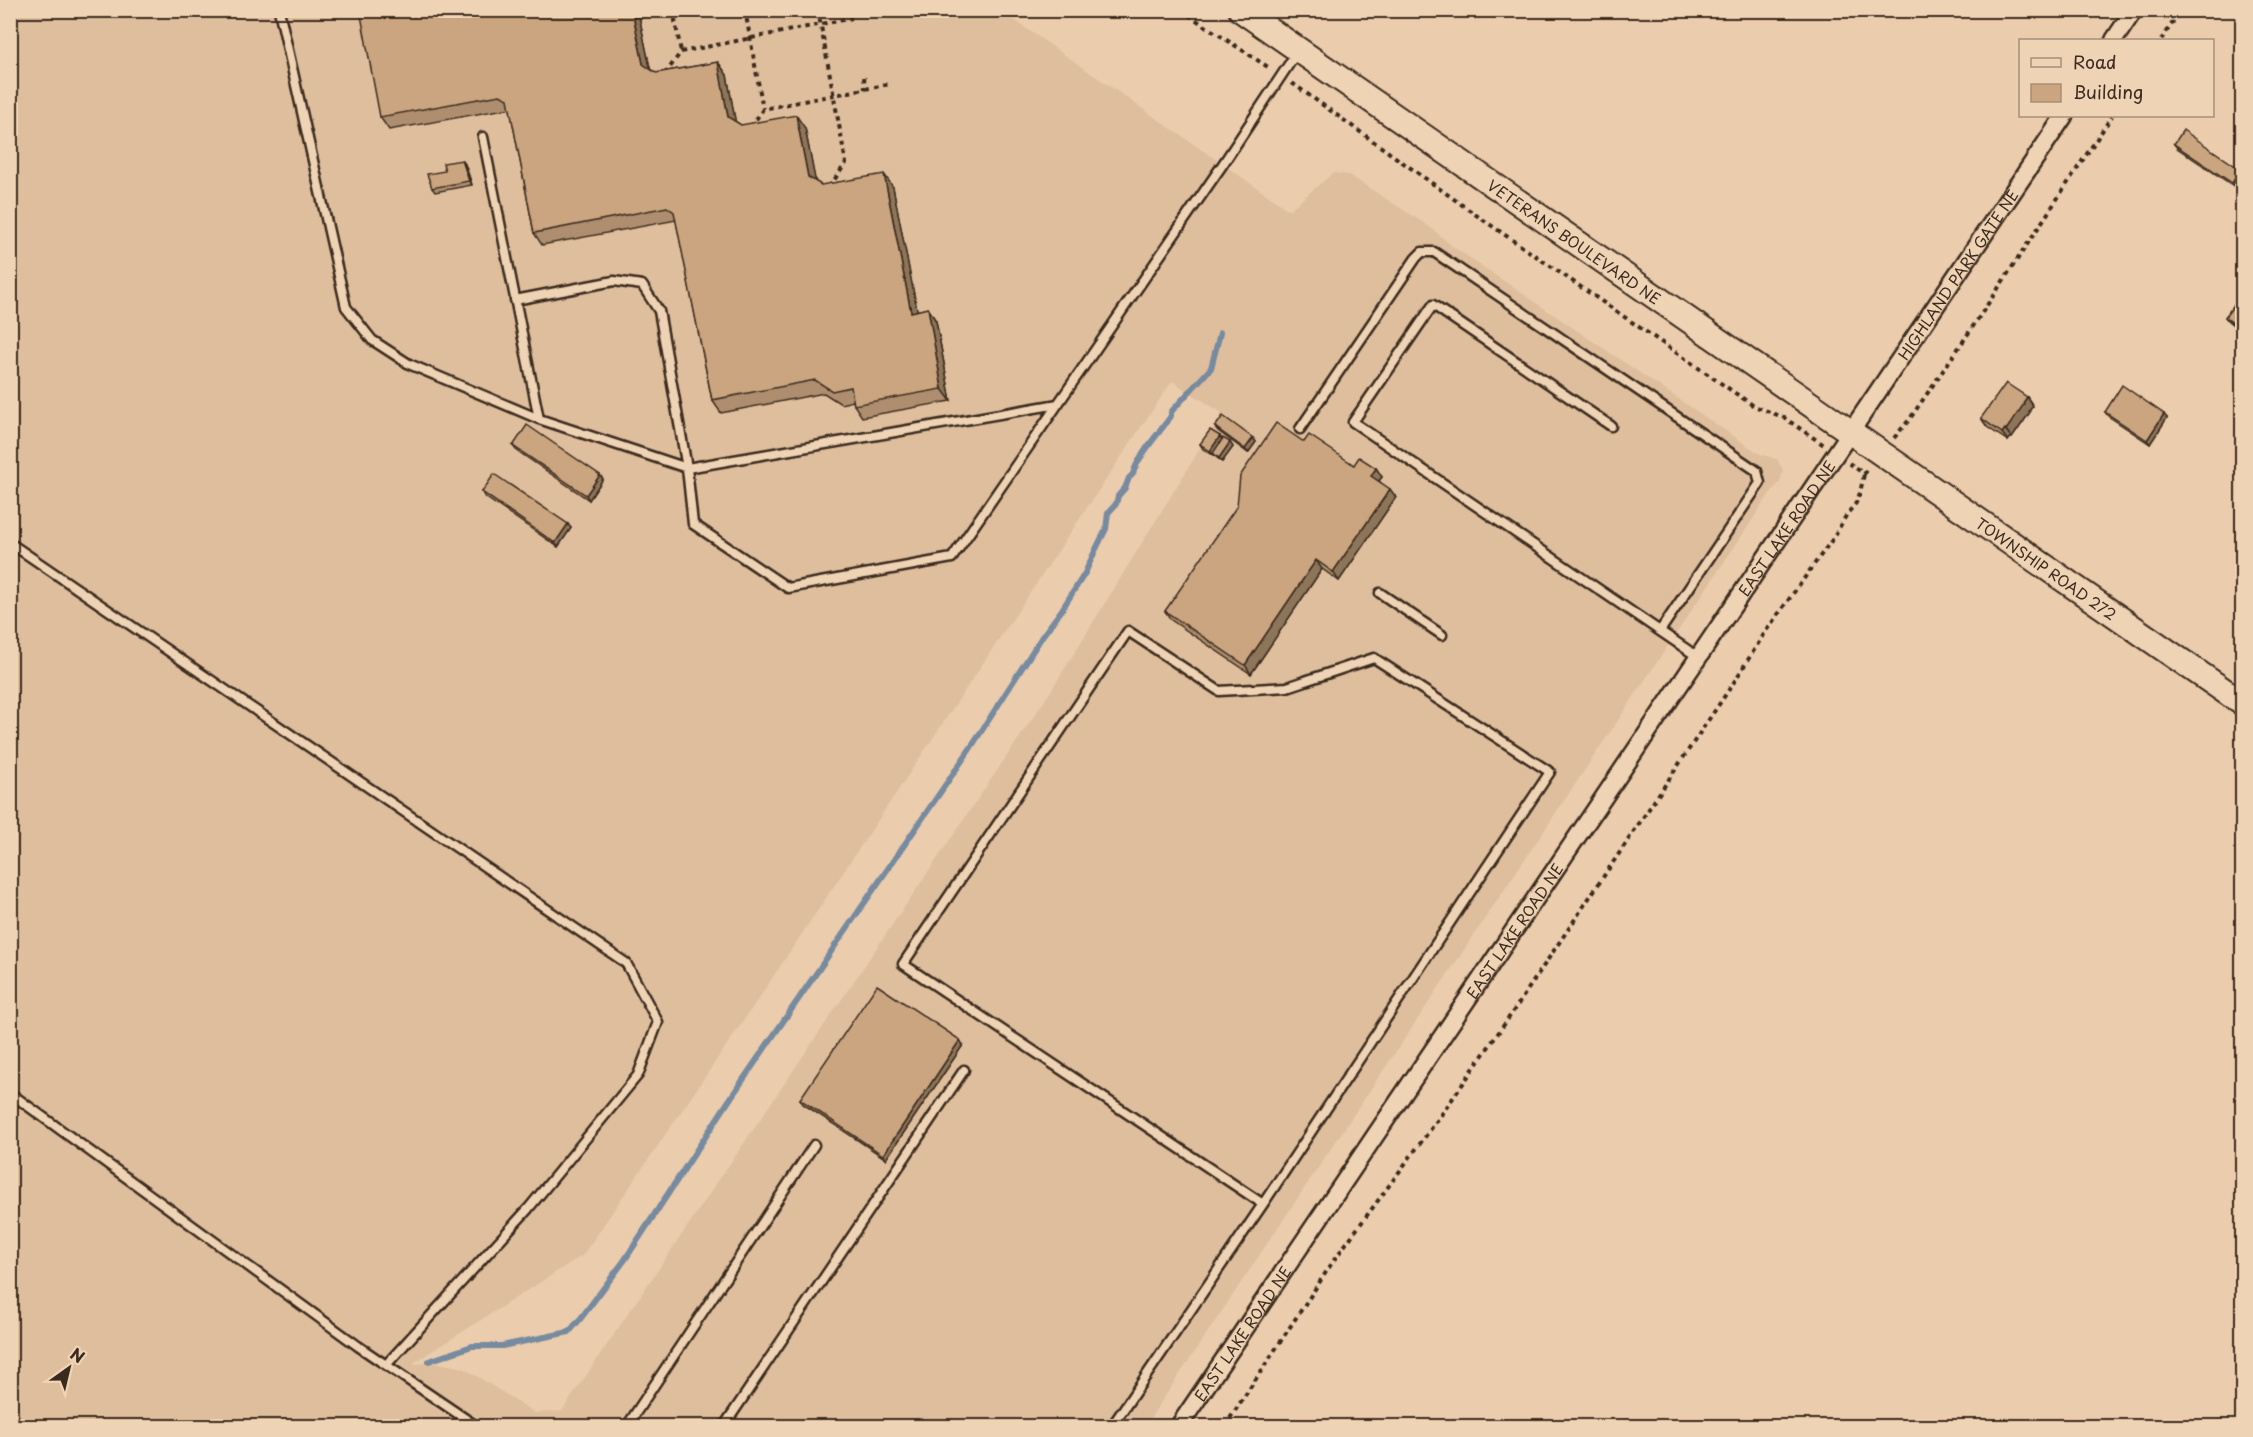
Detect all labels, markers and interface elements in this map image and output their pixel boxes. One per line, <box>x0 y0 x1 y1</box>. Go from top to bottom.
legend <box>2019 39 2214 117</box>
text: Road <box>2073 48 2117 75</box>
text: Building <box>2073 78 2143 105</box>
street label: VETERANS BOULEVARD NE <box>1484 173 1666 309</box>
street label: HIGHLAND PARK GATE NE <box>1891 184 2023 364</box>
street label: EAST LAKE ROAD NE <box>1732 455 1840 600</box>
street label: TOWNSHIP ROAD 272 <box>1972 511 2122 625</box>
street label: EAST LAKE ROAD NE <box>1460 858 1568 1003</box>
street label: EAST LAKE ROAD NE <box>1188 1261 1296 1406</box>
north arrow <box>39 1338 99 1398</box>
text: N <box>66 1341 90 1368</box>

